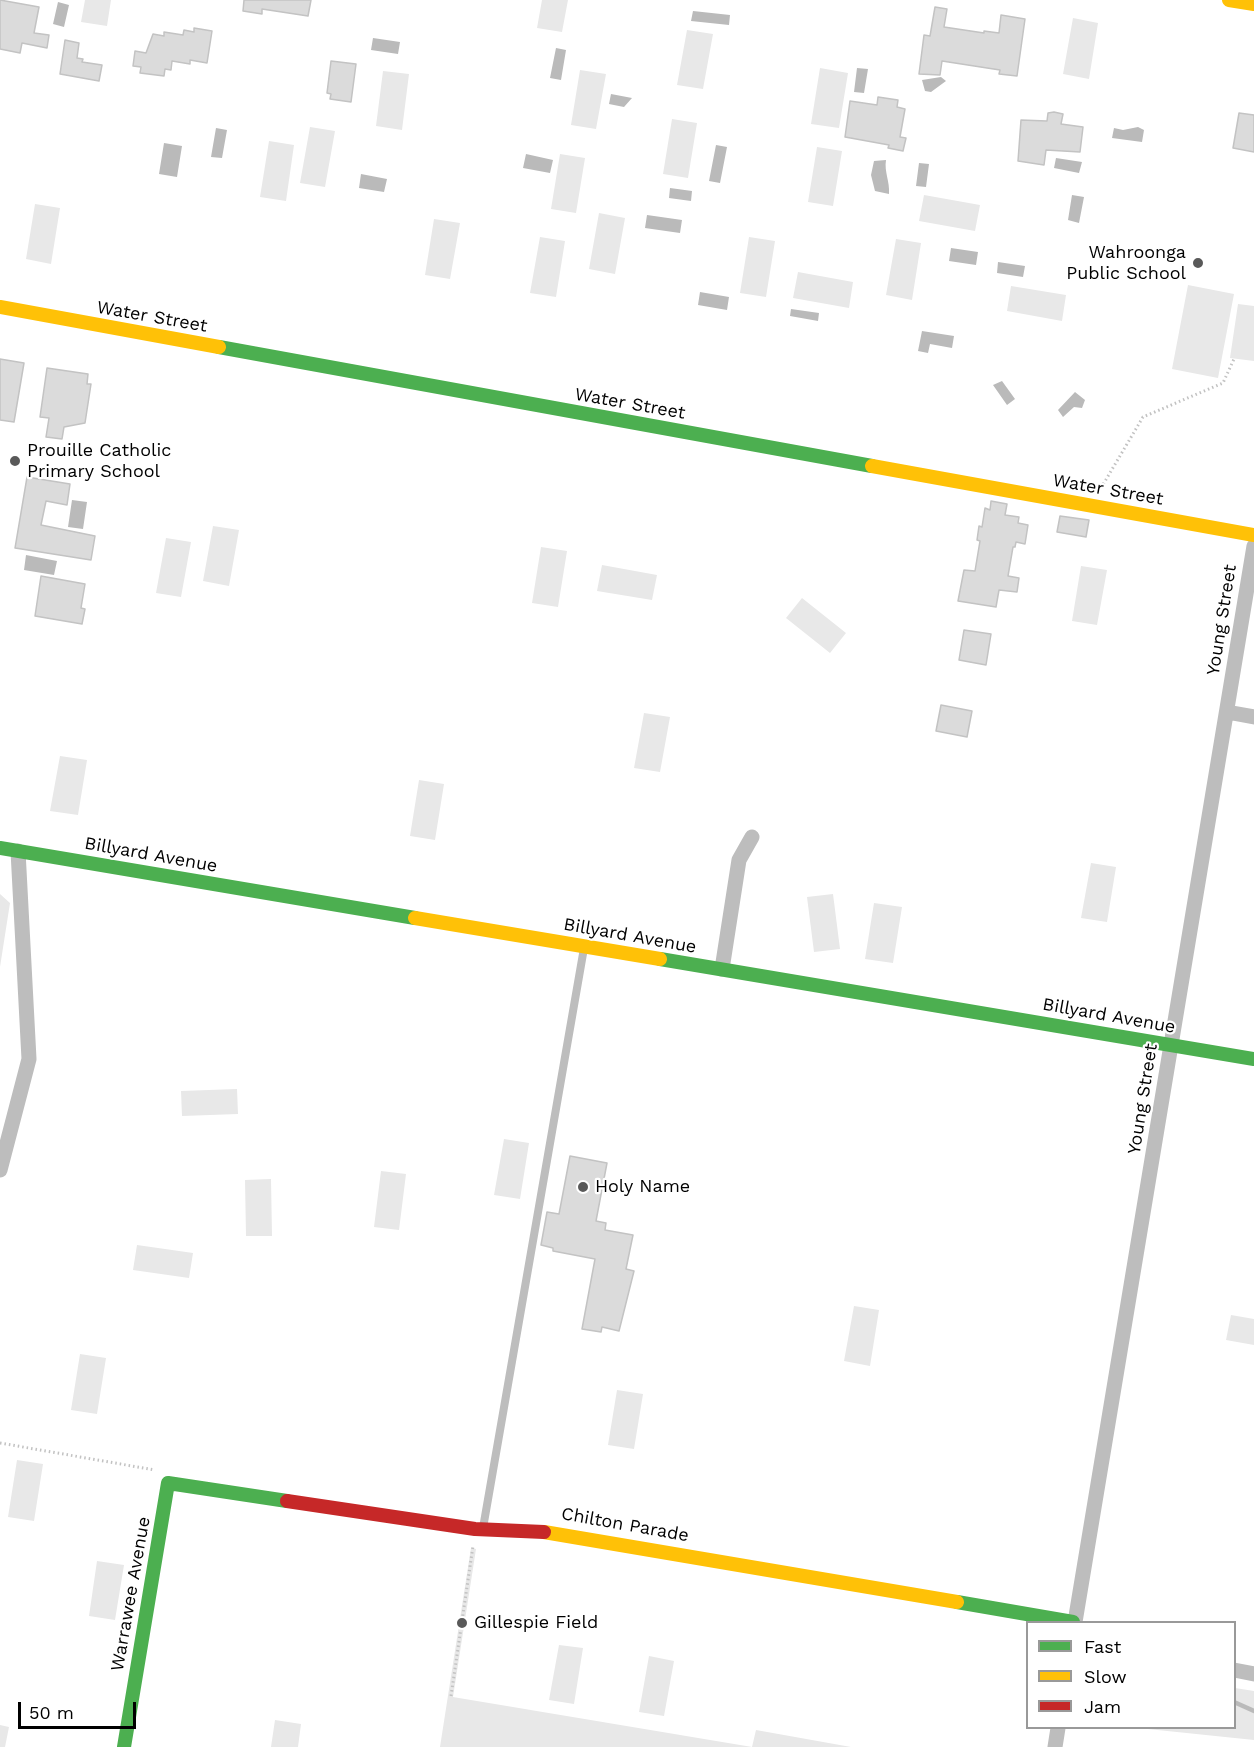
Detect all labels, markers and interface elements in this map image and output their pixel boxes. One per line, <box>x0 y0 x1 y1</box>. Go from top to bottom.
place label: Wahroonga Public School <box>1066 242 1186 284</box>
marker: Wahroonga Public School <box>1191 256 1205 270</box>
street label: Water Street <box>95 297 209 337</box>
street label: Water Street <box>573 384 687 424</box>
place label: Prouille Catholic Primary School <box>27 440 171 482</box>
marker: Prouille Catholic Primary School <box>8 454 22 468</box>
street label: Water Street <box>1051 470 1165 510</box>
street label: Young Street <box>1203 563 1241 677</box>
street label: Billyard Avenue <box>83 833 219 877</box>
street label: Billyard Avenue <box>562 914 698 958</box>
street label: Billyard Avenue <box>1041 994 1177 1038</box>
street label: Young Street <box>1124 1042 1162 1156</box>
place label: Holy Name <box>595 1176 690 1198</box>
marker: Holy Name <box>576 1180 590 1194</box>
street label: Chilton Parade <box>560 1503 690 1547</box>
street label: Warrawee Avenue <box>107 1515 155 1673</box>
place label: Gillespie Field <box>474 1612 598 1634</box>
marker: Gillespie Field <box>455 1616 469 1630</box>
legend <box>1026 1621 1236 1729</box>
text: Fast <box>1084 1636 1121 1657</box>
text: Slow <box>1084 1666 1127 1687</box>
scale bar <box>21 1690 140 1728</box>
text: Jam <box>1084 1696 1121 1717</box>
text: 50 m <box>29 1702 74 1723</box>

